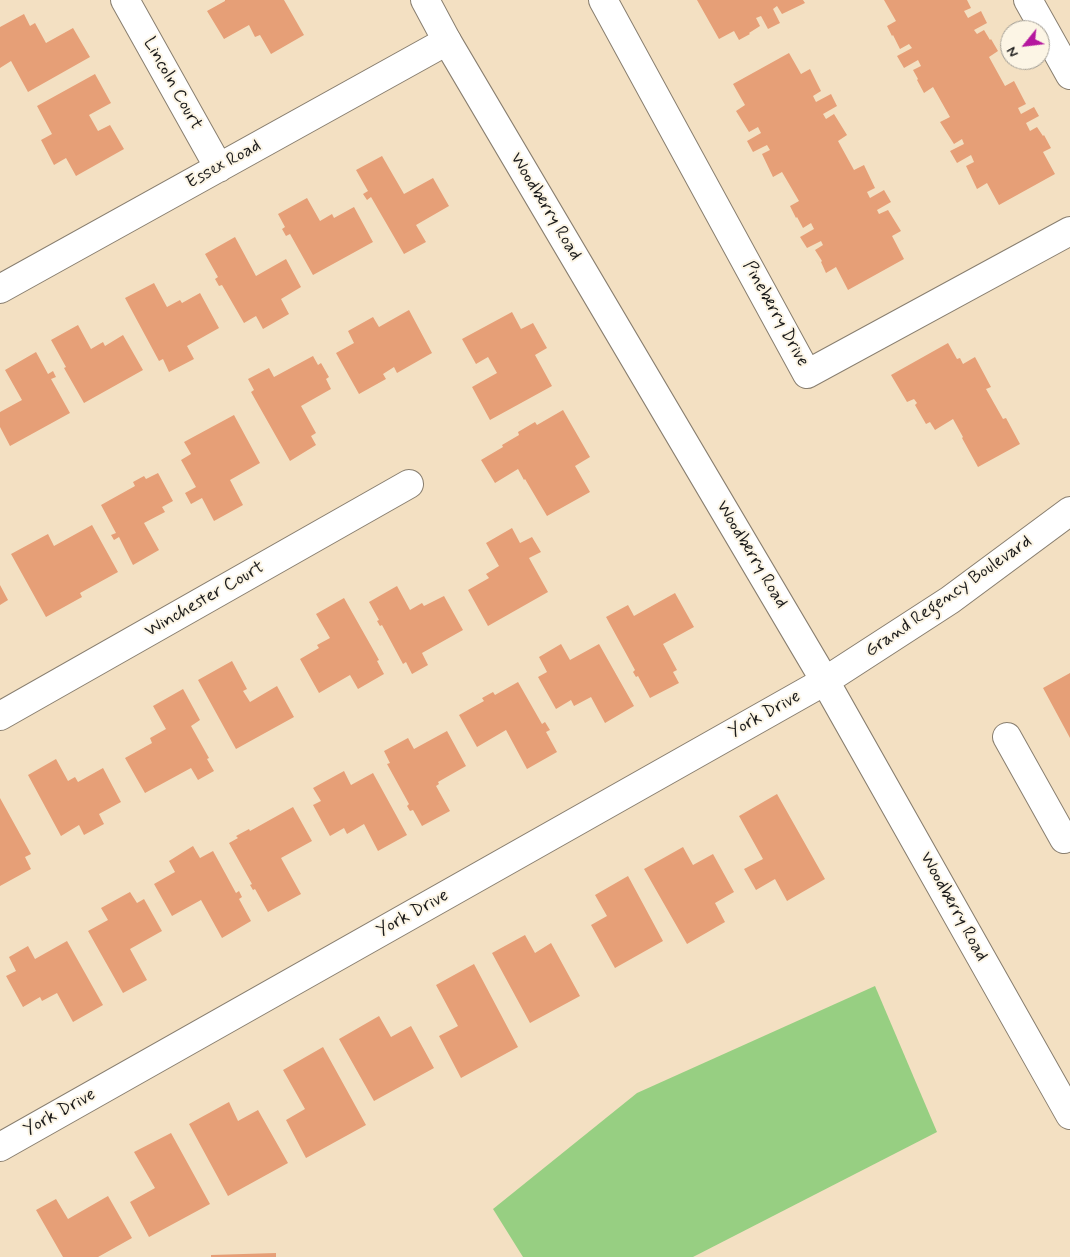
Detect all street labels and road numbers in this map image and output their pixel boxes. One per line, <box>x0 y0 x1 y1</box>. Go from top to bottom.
street label: Lincoln Court <box>138 34 206 134</box>
street label: Essex Road <box>183 136 265 194</box>
street label: Woodberry Road <box>504 149 586 265</box>
street label: Pineberry Drive <box>737 257 813 371</box>
street label: Woodberry Road <box>710 497 792 613</box>
street label: Grand Regency Boulevard <box>862 531 1036 663</box>
street label: Winchester Court <box>142 557 268 643</box>
street label: York Drive <box>725 686 805 744</box>
street label: Woodberry Road <box>914 849 992 965</box>
street label: York Drive <box>373 885 453 943</box>
street label: York Drive <box>20 1084 100 1142</box>

